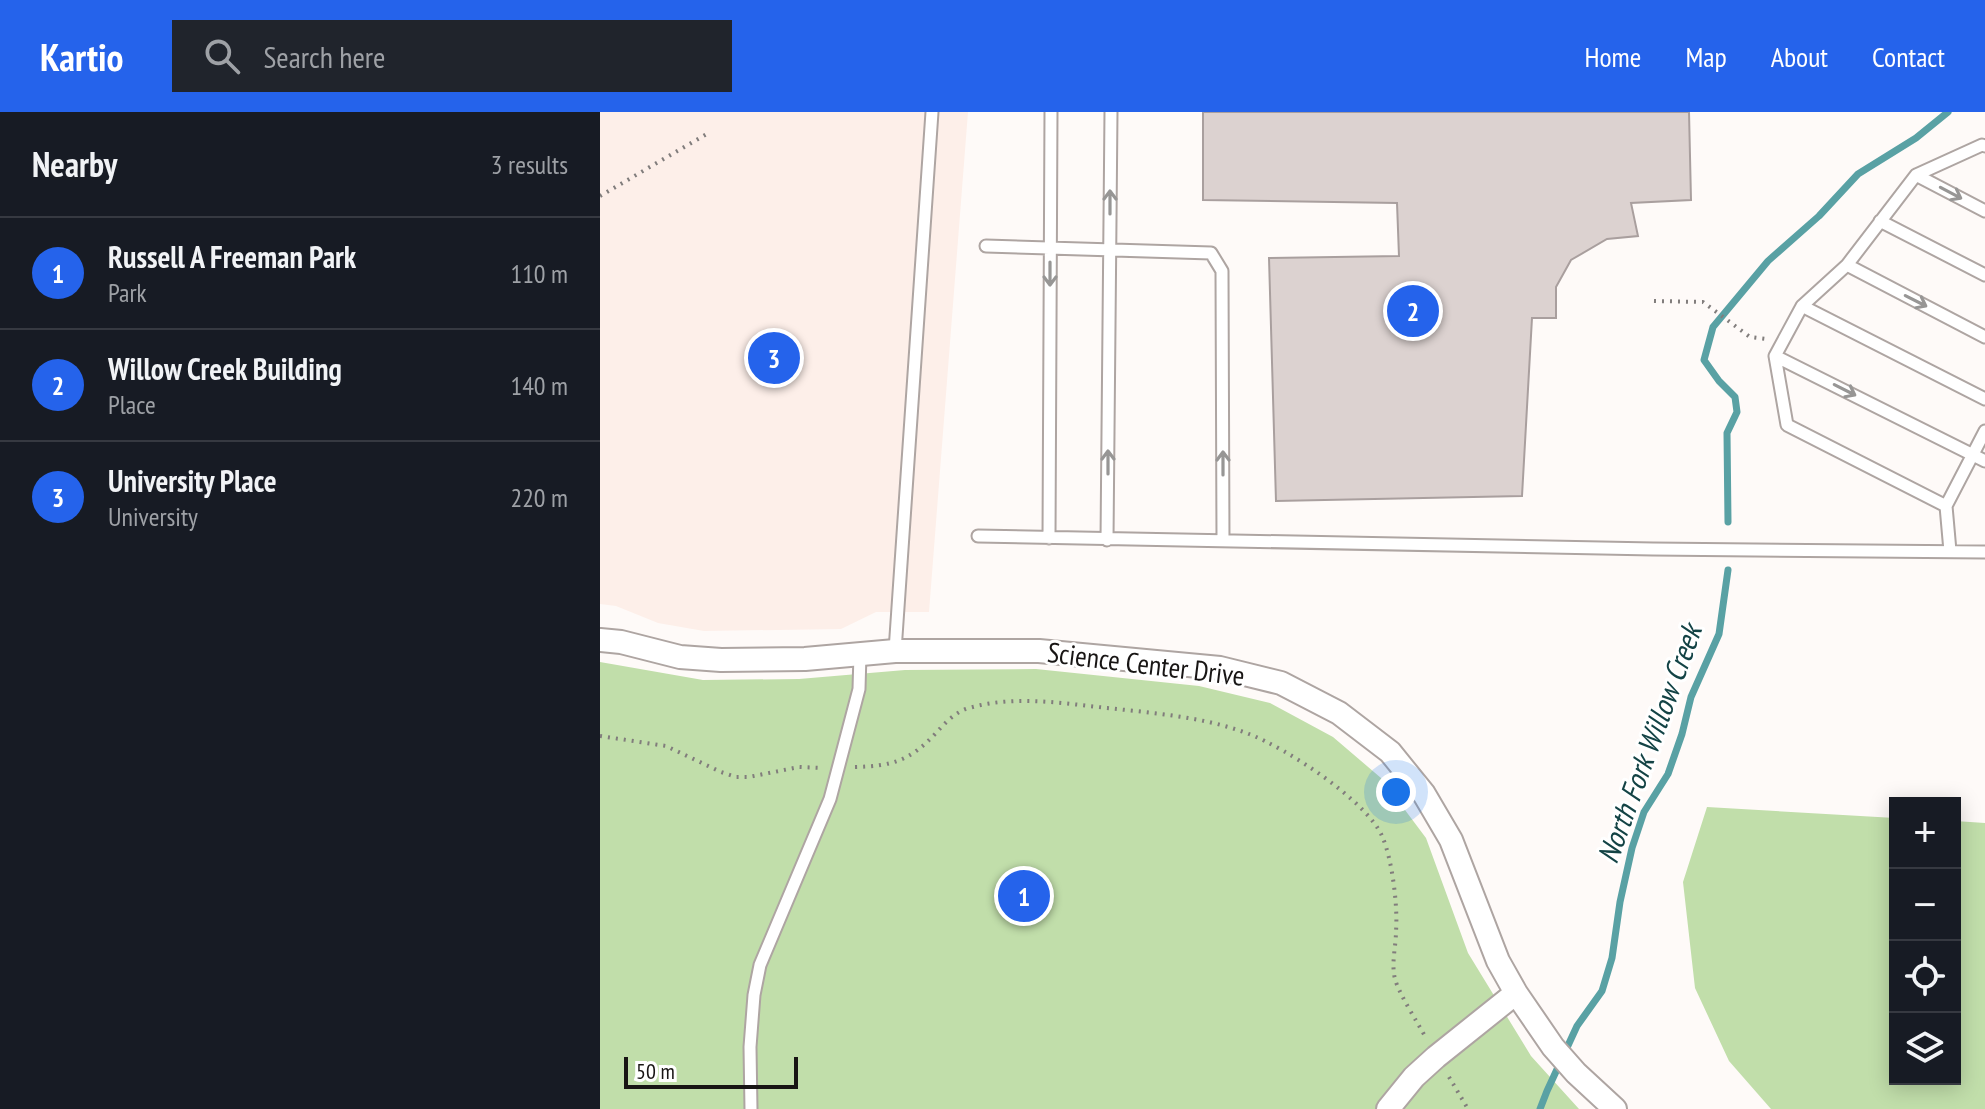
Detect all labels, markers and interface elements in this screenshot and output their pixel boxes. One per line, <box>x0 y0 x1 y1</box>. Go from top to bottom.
search box <box>172 20 732 92</box>
text: Kartio <box>40 32 124 81</box>
icon: search <box>200 34 244 78</box>
text: Search here <box>264 37 385 76</box>
text: Home <box>1585 38 1641 75</box>
text: Map <box>1685 38 1727 75</box>
text: About <box>1771 38 1828 75</box>
text: Contact <box>1872 38 1945 75</box>
text: Nearby <box>32 142 117 186</box>
text: 3 results <box>491 148 568 181</box>
one-way arrow <box>1938 186 1962 202</box>
one-way arrow <box>1102 189 1118 216</box>
text: Russell A Freeman Park <box>108 237 356 276</box>
text: 1 <box>52 257 64 290</box>
text: 110 m <box>510 257 568 290</box>
one-way arrow <box>1042 260 1058 287</box>
text: Park <box>108 276 147 309</box>
pin: 2 <box>1387 281 1439 341</box>
one-way arrow <box>1903 293 1927 309</box>
pin: 3 <box>748 328 800 388</box>
text: Willow Creek Building <box>108 349 342 388</box>
text: 2 <box>52 369 64 402</box>
text: 140 m <box>510 369 568 402</box>
one-way arrow <box>1832 383 1856 399</box>
text: Place <box>108 388 156 421</box>
one-way arrow <box>1100 449 1116 476</box>
one-way arrow <box>1215 450 1231 477</box>
text: University Place <box>108 461 277 500</box>
text: 3 <box>52 481 64 514</box>
text: 220 m <box>510 481 568 514</box>
text: University <box>108 500 198 533</box>
water label: North Fork Willow Creek <box>1587 616 1711 868</box>
street label: Science Center Drive <box>1045 633 1247 694</box>
your location <box>1376 772 1416 812</box>
map controls <box>1889 797 1961 1085</box>
button: + <box>1889 797 1961 869</box>
pin: 1 <box>998 866 1050 926</box>
button: − <box>1889 869 1961 941</box>
button: locate <box>1889 941 1961 1013</box>
button: layers <box>1889 1013 1961 1085</box>
scale bar <box>624 1053 798 1089</box>
text: 50 m <box>636 1057 675 1085</box>

